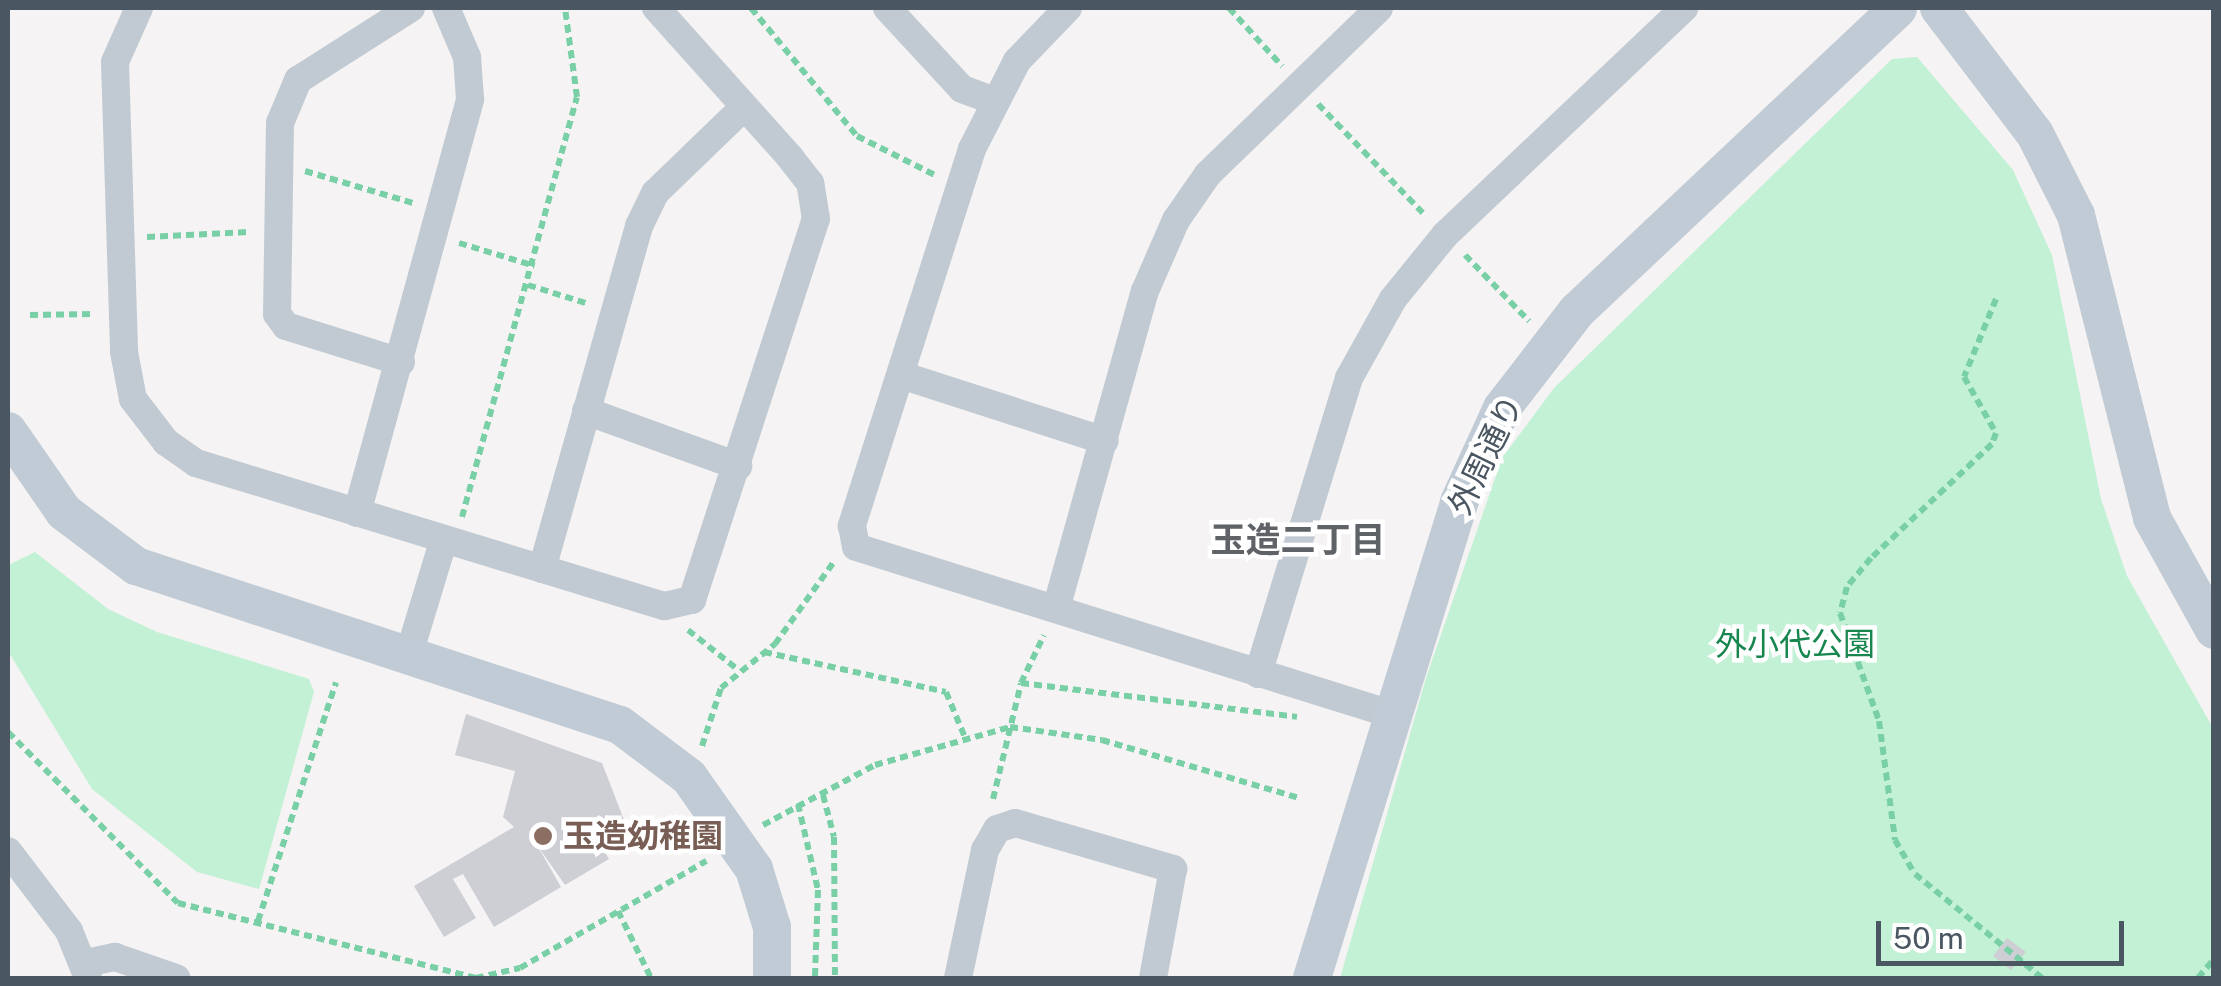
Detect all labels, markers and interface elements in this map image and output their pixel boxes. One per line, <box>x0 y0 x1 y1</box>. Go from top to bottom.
street label: 外周通り <box>1441 389 1531 521</box>
district label: 玉造二丁目 <box>1211 519 1385 561</box>
park label: 外小代公園 <box>1715 625 1875 663</box>
place label: 玉造幼稚園 <box>563 817 723 855</box>
marker: 玉造幼稚園 <box>532 825 554 847</box>
scale bar <box>1881 901 2128 963</box>
text: 50 m <box>1893 920 1964 956</box>

